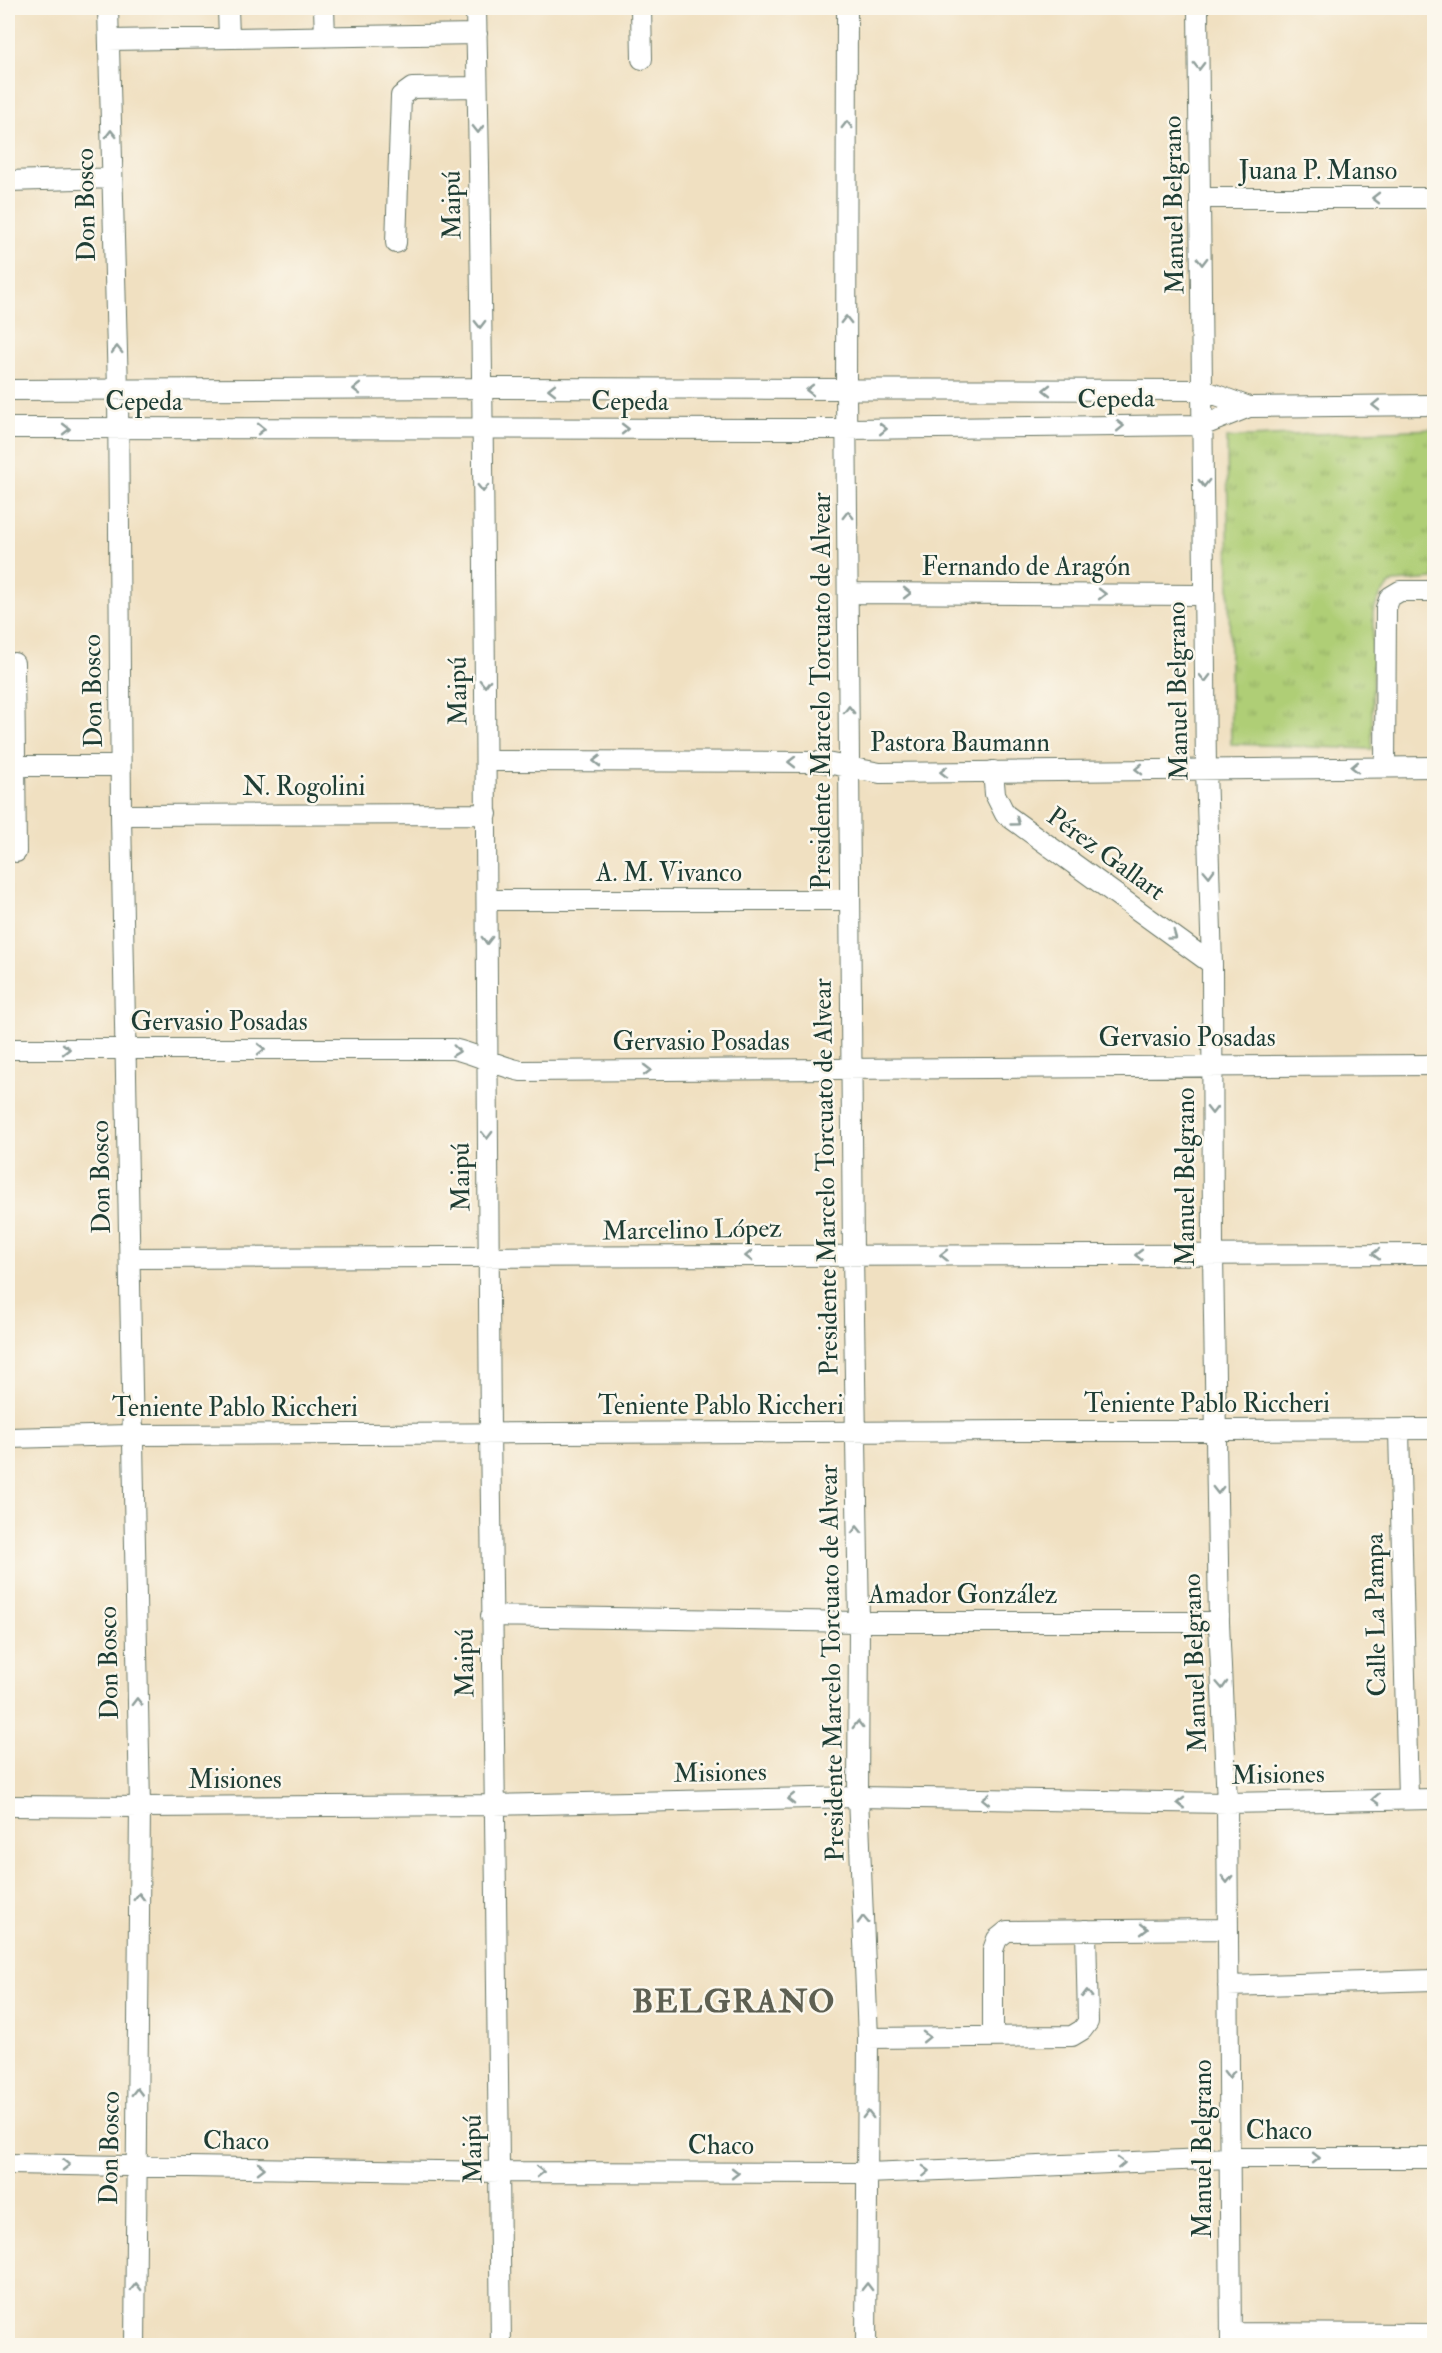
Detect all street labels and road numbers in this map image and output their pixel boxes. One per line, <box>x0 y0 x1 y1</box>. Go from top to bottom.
street label: Manuel Belgrano <box>1156 115 1192 295</box>
street label: Don Bosco <box>69 148 103 262</box>
street label: Juana P. Manso <box>1238 155 1397 187</box>
street label: Maipú <box>435 170 470 240</box>
street label: Cepeda <box>1077 382 1155 417</box>
street label: Cepeda <box>105 386 183 419</box>
street label: Cepeda <box>591 386 669 419</box>
street label: Presidente Marcelo Torcuato de Alvear <box>806 492 838 890</box>
street label: Fernando de Aragón <box>921 551 1131 583</box>
street label: Manuel Belgrano <box>1160 601 1196 781</box>
street label: Don Bosco <box>76 634 110 748</box>
street label: Maipú <box>441 656 476 726</box>
street label: Pastora Baumann <box>870 727 1050 759</box>
street label: N. Rogolini <box>242 771 366 803</box>
street label: Pérez Gallart <box>1041 800 1171 908</box>
street label: A. M. Vivanco <box>595 857 742 889</box>
street label: Presidente Marcelo Torcuato de Alvear <box>807 978 845 1376</box>
street label: Gervasio Posadas <box>130 1006 308 1038</box>
street label: Gervasio Posadas <box>1098 1022 1276 1054</box>
street label: Gervasio Posadas <box>612 1026 790 1058</box>
street label: Manuel Belgrano <box>1170 1088 1202 1266</box>
street label: Don Bosco <box>84 1120 118 1234</box>
street label: Maipú <box>444 1142 479 1212</box>
street label: Marcelino López <box>602 1212 782 1249</box>
street label: Teniente Pablo Riccheri <box>1084 1388 1330 1420</box>
street label: Teniente Pablo Riccheri <box>598 1390 844 1422</box>
street label: Teniente Pablo Riccheri <box>112 1392 358 1424</box>
street label: Presidente Marcelo Torcuato de Alvear <box>813 1464 851 1862</box>
street label: Calle La Pampa <box>1359 1533 1394 1697</box>
street label: Manuel Belgrano <box>1176 1573 1214 1753</box>
street label: Amador González <box>868 1579 1058 1611</box>
street label: Don Bosco <box>92 1606 126 1720</box>
street label: Maipú <box>448 1628 483 1698</box>
street label: Misiones <box>673 1756 767 1790</box>
street label: Misiones <box>1231 1758 1325 1792</box>
street label: Misiones <box>188 1764 282 1796</box>
street label: Manuel Belgrano <box>1187 2060 1219 2238</box>
street label: Don Bosco <box>93 2091 127 2205</box>
street label: Maipú <box>456 2114 491 2184</box>
street label: Chaco <box>1246 2115 1312 2147</box>
street label: Chaco <box>203 2124 269 2158</box>
street label: Chaco <box>688 2130 754 2162</box>

